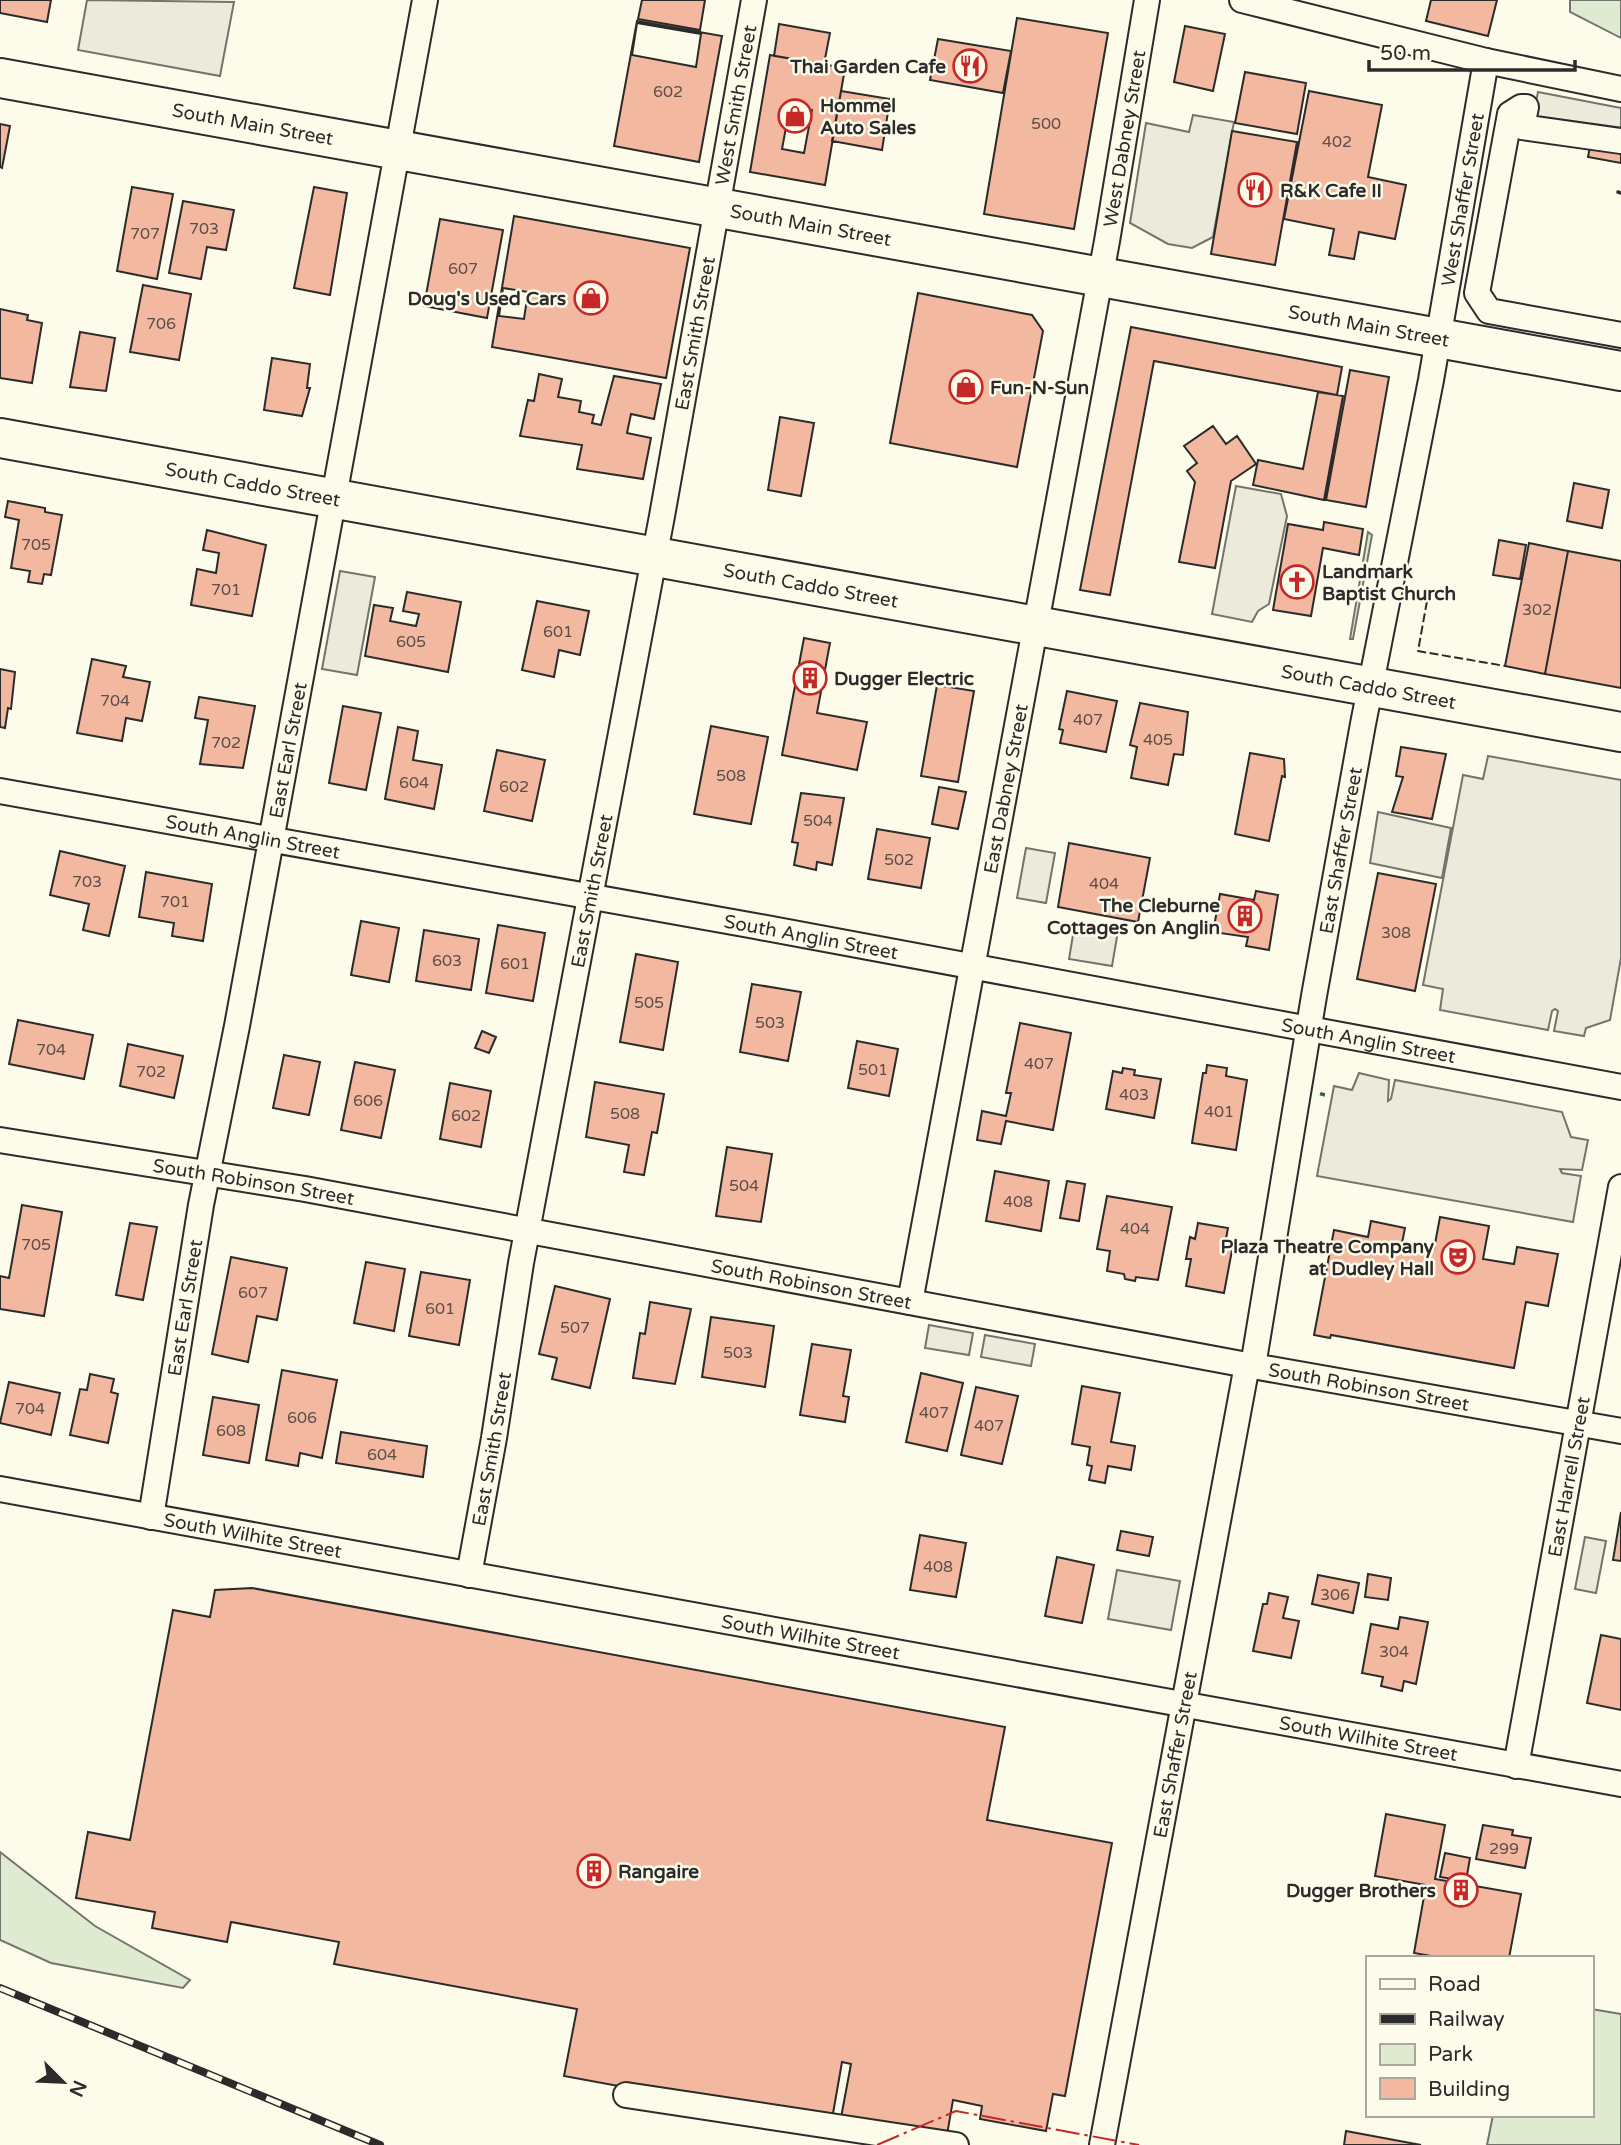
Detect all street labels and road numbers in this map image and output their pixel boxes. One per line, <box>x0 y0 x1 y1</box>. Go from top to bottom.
street label: West Smith Street <box>711 23 761 187</box>
street label: West Dabney Street <box>1099 49 1150 229</box>
street label: South Main Street <box>170 99 335 150</box>
street label: West Shaffer Street <box>1437 112 1489 288</box>
street label: South Main Street <box>728 200 893 251</box>
street label: East Smith Street <box>671 255 720 412</box>
street label: South Main Street <box>1286 301 1451 352</box>
street label: South Caddo Street <box>163 458 342 512</box>
street label: South Caddo Street <box>721 559 900 613</box>
street label: South Caddo Street <box>1279 661 1458 714</box>
street label: East Earl Street <box>265 681 312 820</box>
street label: East Dabney Street <box>980 702 1033 876</box>
street label: East Shaffer Street <box>1315 765 1367 936</box>
street label: South Anglin Street <box>164 811 342 864</box>
street label: East Smith Street <box>567 812 617 970</box>
street label: South Anglin Street <box>722 911 900 964</box>
street label: South Anglin Street <box>1279 1014 1457 1068</box>
street label: South Robinson Street <box>151 1155 356 1210</box>
street label: East Earl Street <box>164 1238 207 1378</box>
street label: South Robinson Street <box>709 1255 913 1314</box>
street label: South Robinson Street <box>1267 1359 1471 1416</box>
street label: East Smith Street <box>468 1371 516 1528</box>
street label: East Harrell Street <box>1544 1395 1595 1559</box>
street label: South Wilhite Street <box>162 1509 344 1563</box>
street label: South Wilhite Street <box>720 1611 901 1665</box>
street label: East Shaffer Street <box>1149 1670 1202 1840</box>
street label: South Wilhite Street <box>1277 1712 1459 1766</box>

